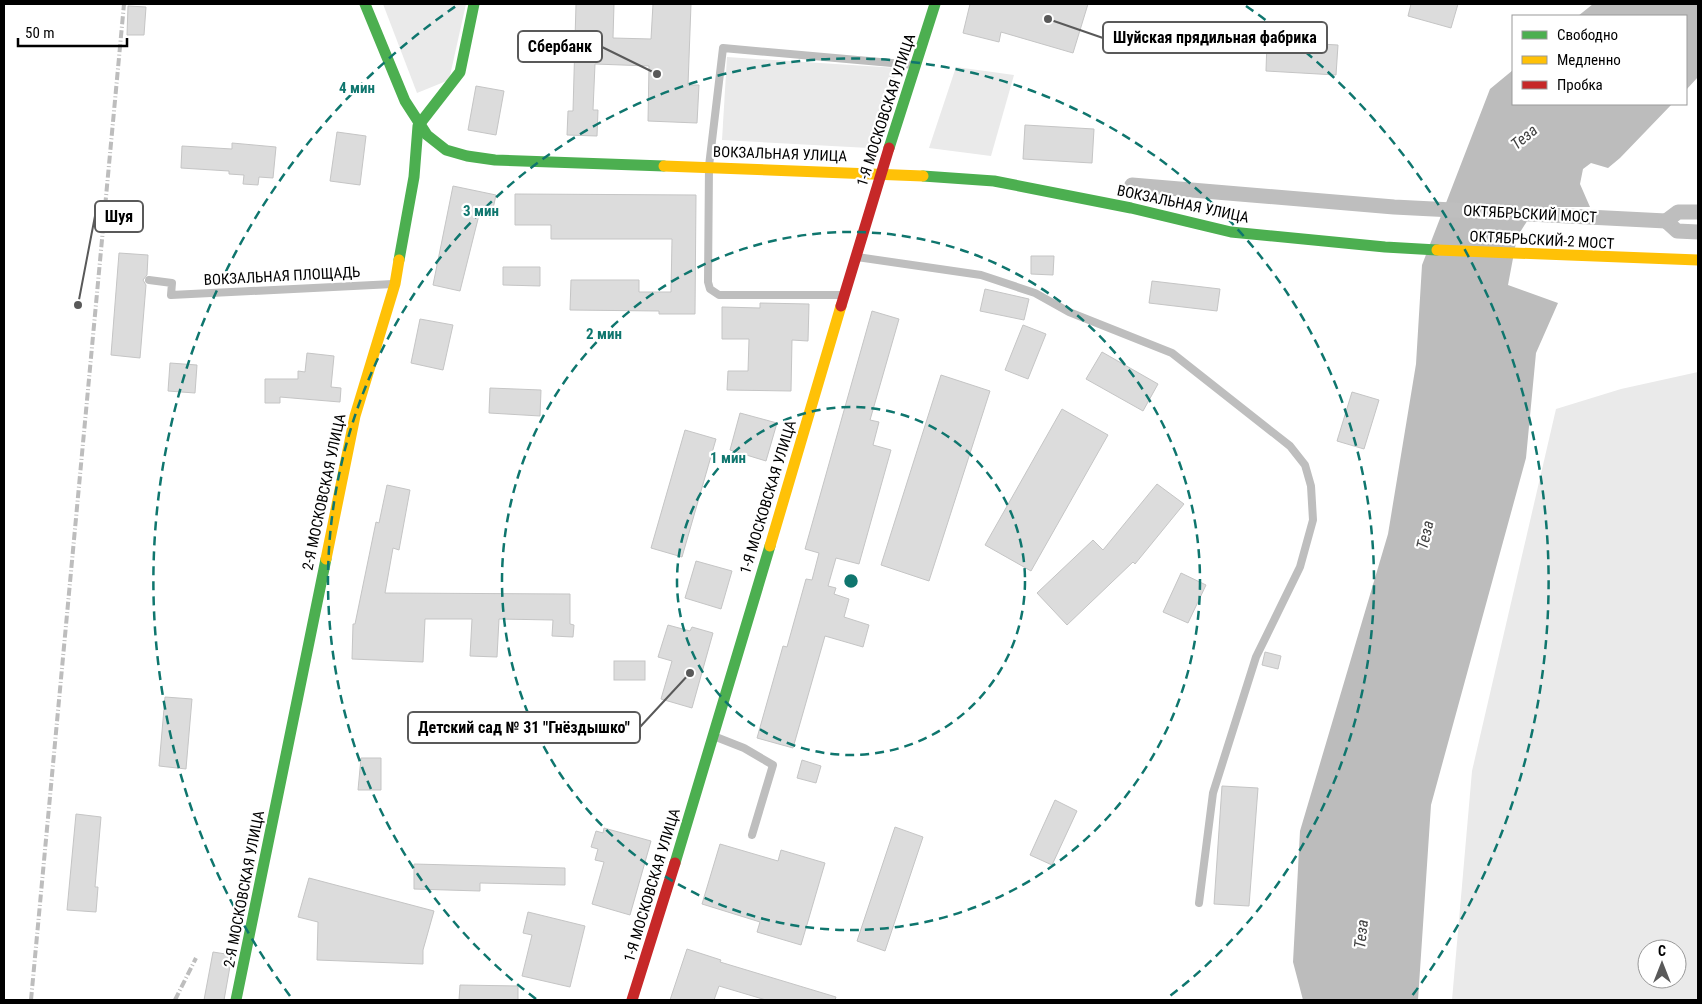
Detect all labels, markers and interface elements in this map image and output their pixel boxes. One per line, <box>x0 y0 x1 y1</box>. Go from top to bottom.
scale bar <box>18 15 126 47</box>
legend <box>1512 15 1687 105</box>
callout: Шуйская прядильная фабрика <box>1103 22 1327 53</box>
text: 50 m <box>25 24 55 42</box>
text: Свободно <box>1557 26 1618 44</box>
text: Шуйская прядильная фабрика <box>1113 28 1317 47</box>
callout: Сбербанк <box>518 31 602 62</box>
street label: 1-Я МОСКОВСКАЯ УЛИЦА <box>853 31 919 189</box>
text: Сбербанк <box>528 37 592 56</box>
text: Медленно <box>1557 51 1621 69</box>
text: Пробка <box>1557 76 1603 94</box>
text: 4 мин <box>339 79 375 97</box>
water label: Теза <box>1507 120 1541 154</box>
street label: ВОКЗАЛЬНАЯ УЛИЦА <box>713 143 848 165</box>
street label: ВОКЗАЛЬНАЯ УЛИЦА <box>1115 181 1251 227</box>
callout: Шуя <box>95 201 143 232</box>
text: 3 мин <box>463 202 499 220</box>
street label: ОКТЯБРЬСКИЙ МОСТ <box>1463 202 1598 227</box>
text: Шуя <box>105 207 133 226</box>
street label: ОКТЯБРЬСКИЙ-2 МОСТ <box>1469 227 1615 253</box>
street label: ВОКЗАЛЬНАЯ ПЛОЩАДЬ <box>203 263 361 289</box>
text: 2 мин <box>586 325 622 343</box>
street label: 2-Я МОСКОВСКАЯ УЛИЦА <box>299 412 349 572</box>
street label: 1-Я МОСКОВСКАЯ УЛИЦА <box>736 418 800 576</box>
text: 1 мин <box>710 449 746 467</box>
water label: Теза <box>1412 519 1438 551</box>
centre of rings <box>842 572 860 590</box>
callout: Детский сад № 31 "Гнёздышко" <box>408 712 640 743</box>
text: Детский сад № 31 "Гнёздышко" <box>418 718 630 737</box>
street label: 1-Я МОСКОВСКАЯ УЛИЦА <box>620 806 684 964</box>
street label: 2-Я МОСКОВСКАЯ УЛИЦА <box>220 809 268 969</box>
water label: Теза <box>1350 919 1372 949</box>
north arrow <box>1637 939 1687 989</box>
text: С <box>1658 943 1666 959</box>

